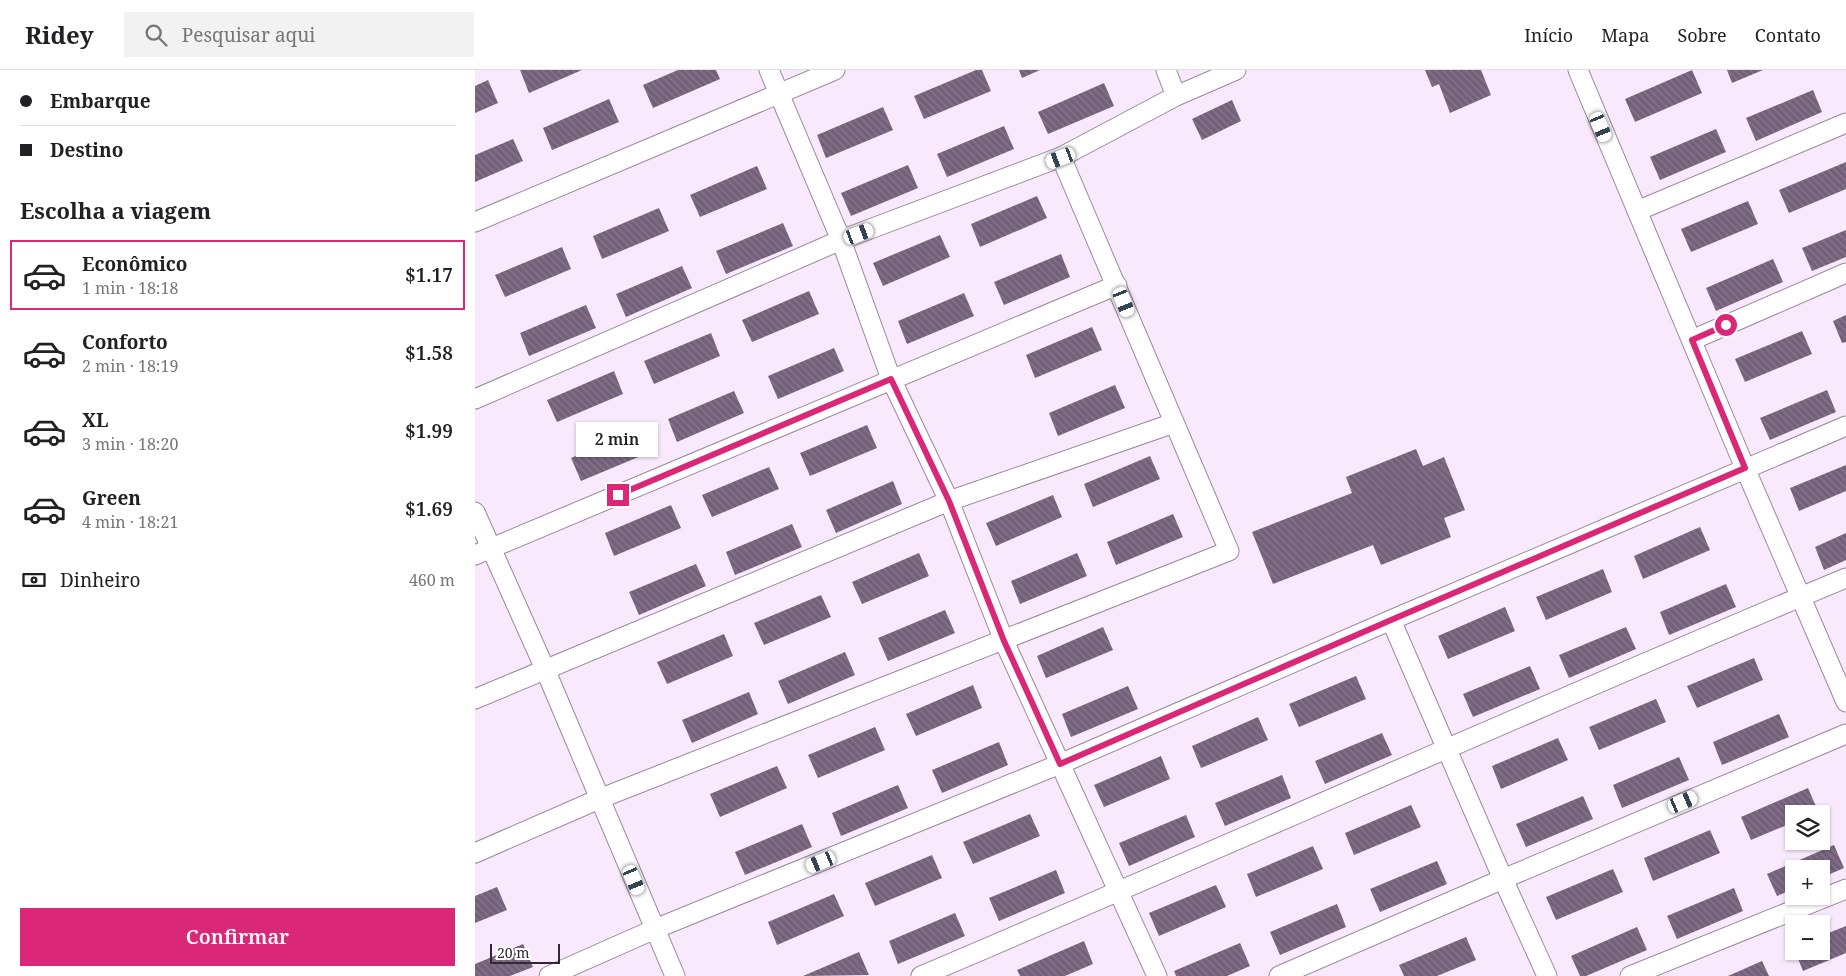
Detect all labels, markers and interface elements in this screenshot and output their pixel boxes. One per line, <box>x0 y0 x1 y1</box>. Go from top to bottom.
search box <box>124 12 474 57</box>
text: Ridey <box>25 18 94 51</box>
icon: search <box>142 21 170 49</box>
text: Pesquisar aqui <box>182 22 315 48</box>
text: Início <box>1524 23 1573 47</box>
text: Mapa <box>1601 23 1649 47</box>
text: Sobre <box>1677 23 1727 47</box>
text: Contato <box>1755 23 1821 47</box>
text: Embarque <box>50 88 151 114</box>
car <box>1588 110 1613 144</box>
text: Destino <box>50 137 123 163</box>
car <box>1044 146 1077 170</box>
text: Escolha a viagem <box>20 195 211 225</box>
car <box>842 222 875 246</box>
text: Econômico <box>82 251 188 277</box>
icon: car <box>22 253 67 298</box>
text: $1.17 <box>405 262 453 288</box>
text: 1 min · 18:18 <box>82 277 178 299</box>
car <box>1111 285 1136 319</box>
route start <box>1715 314 1737 336</box>
text: Conforto <box>82 329 168 355</box>
icon: car <box>22 331 67 376</box>
text: $1.58 <box>405 340 453 366</box>
text: 2 min · 18:19 <box>82 355 178 377</box>
text: XL <box>82 407 108 433</box>
icon: car <box>22 409 67 454</box>
text: $1.99 <box>405 418 453 444</box>
callout: 2 min <box>577 422 659 458</box>
text: 2 min <box>595 428 639 450</box>
text: 3 min · 18:20 <box>82 433 178 455</box>
route end <box>607 484 629 506</box>
text: Green <box>82 485 141 511</box>
icon: car <box>22 487 67 532</box>
text: $1.69 <box>405 496 453 522</box>
text: 4 min · 18:21 <box>82 511 178 533</box>
icon: cash <box>20 566 48 594</box>
text: Dinheiro <box>60 567 140 593</box>
text: 460 m <box>409 569 455 591</box>
car <box>1666 789 1699 815</box>
map controls <box>1785 805 1830 960</box>
button: layers <box>1785 805 1830 850</box>
car <box>804 849 837 875</box>
button: + <box>1785 860 1830 905</box>
car <box>621 863 646 897</box>
button: Confirmar <box>20 908 455 966</box>
button: − <box>1785 915 1830 960</box>
scale bar <box>490 941 560 964</box>
text: 20 m <box>497 943 530 962</box>

